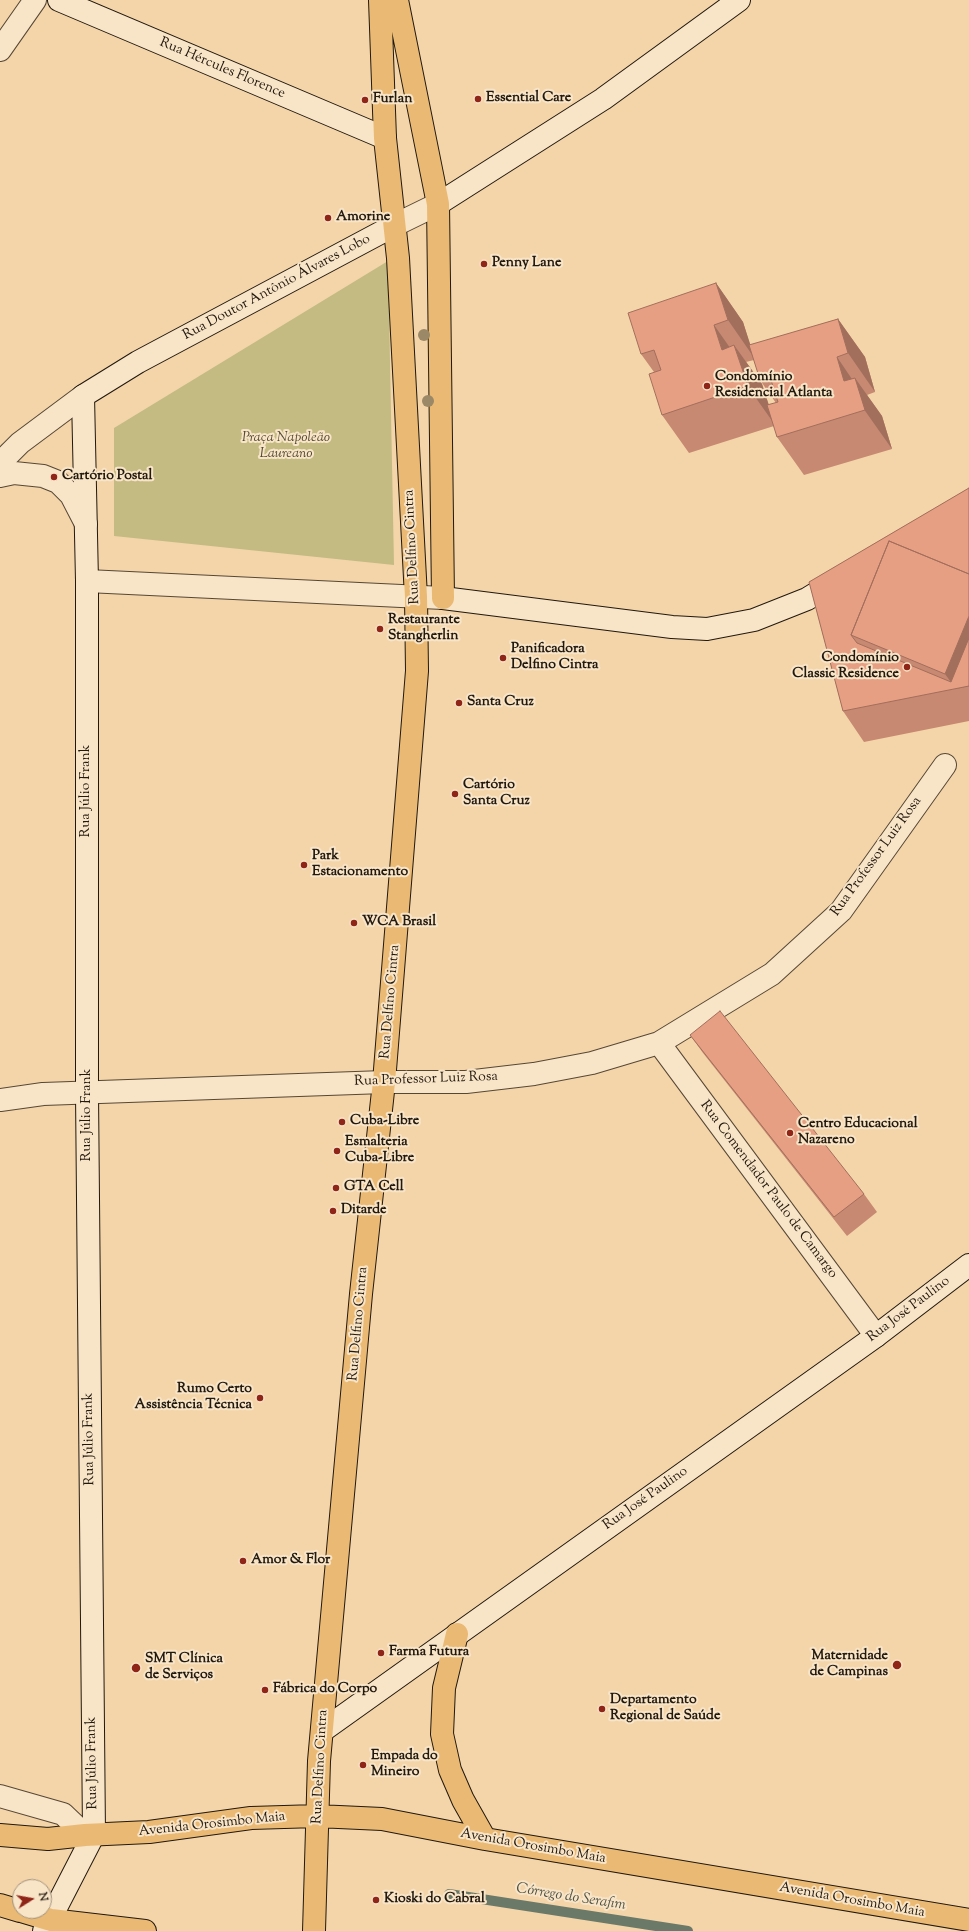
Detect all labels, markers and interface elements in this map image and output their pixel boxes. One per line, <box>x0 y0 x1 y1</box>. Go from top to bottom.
street label: Rua Hércules Florence <box>157 35 287 103</box>
place label: Essential Care <box>486 91 571 107</box>
place label: Furlan <box>373 92 412 108</box>
marker: Essential Care <box>473 94 483 104</box>
marker: Furlan <box>360 95 370 105</box>
place label: Amorine <box>336 210 390 226</box>
marker: Amorine <box>323 213 333 223</box>
street label: Rua Doutor Antônio Álvares Lobo <box>181 231 373 345</box>
place label: Penny Lane <box>492 256 561 272</box>
marker: Penny Lane <box>479 259 489 269</box>
place label: Condomínio Residencial Atlanta <box>715 370 832 402</box>
marker: Condomínio Residencial Atlanta <box>702 381 712 391</box>
park label: Praça Napoleão Laureano <box>242 431 330 464</box>
place label: Cartório Postal <box>62 469 152 485</box>
marker: Cartório Postal <box>49 472 59 482</box>
street label: Rua Delfino Cintra <box>402 489 424 605</box>
place label: Restaurante Stangherlin <box>388 613 460 646</box>
marker: Restaurante Stangherlin <box>375 624 385 634</box>
place label: Panificadora Delfino Cintra <box>511 642 599 674</box>
place label: Condomínio Classic Residence <box>792 651 899 684</box>
marker: Panificadora Delfino Cintra <box>498 653 508 663</box>
marker: Condomínio Classic Residence <box>902 662 912 672</box>
place label: Santa Cruz <box>467 695 534 711</box>
marker: Santa Cruz <box>454 698 464 708</box>
street label: Rua Júlio Frank <box>79 745 95 837</box>
place label: Cartório Santa Cruz <box>463 778 530 810</box>
marker: Cartório Santa Cruz <box>450 789 460 799</box>
street label: Rua Professor Luiz Rosa <box>828 794 926 920</box>
place label: Park Estacionamento <box>312 849 408 882</box>
marker: Park Estacionamento <box>299 860 309 870</box>
place label: WCA Brasil <box>362 915 436 931</box>
marker: WCA Brasil <box>349 918 359 928</box>
street label: Rua Delfino Cintra <box>378 944 404 1060</box>
street label: Rua Júlio Frank <box>80 1069 96 1161</box>
street label: Rua Professor Luiz Rosa <box>354 1069 498 1091</box>
street label: Rua Comendador Paulo de Camargo <box>696 1098 840 1282</box>
place label: Cuba-Libre <box>350 1114 419 1130</box>
marker: Cuba-Libre <box>337 1117 347 1127</box>
place label: Centro Educacional Nazareno <box>798 1117 918 1150</box>
marker: Centro Educacional Nazareno <box>785 1128 795 1138</box>
place label: Esmalteria Cuba-Libre <box>345 1135 414 1168</box>
marker: Esmalteria Cuba-Libre <box>332 1146 342 1156</box>
place label: GTA Cell <box>344 1180 404 1196</box>
marker: GTA Cell <box>331 1183 341 1193</box>
place label: Ditarde <box>341 1203 387 1219</box>
marker: Ditarde <box>328 1206 338 1216</box>
street label: Rua Delfino Cintra <box>346 1266 372 1382</box>
street label: Rua José Paulino <box>864 1273 954 1347</box>
place label: Rumo Certo Assistência Técnica <box>135 1382 252 1414</box>
street label: Rua Júlio Frank <box>81 1392 99 1486</box>
marker: Rumo Certo Assistência Técnica <box>255 1393 265 1403</box>
street label: Rua José Paulino <box>600 1464 692 1534</box>
place label: Amor & Flor <box>251 1553 330 1569</box>
marker: Amor & Flor <box>238 1556 248 1566</box>
place label: Farma Futura <box>389 1645 469 1661</box>
marker: Farma Futura <box>376 1648 386 1658</box>
place label: Maternidade de Campinas <box>810 1649 888 1682</box>
place label: SMT Clínica de Serviços <box>145 1652 223 1684</box>
marker: Maternidade de Campinas <box>891 1659 903 1671</box>
marker: SMT Clínica de Serviços <box>130 1662 142 1674</box>
place label: Fábrica do Corpo <box>273 1682 377 1698</box>
marker: Fábrica do Corpo <box>260 1685 270 1695</box>
place label: Departamento Regional de Saúde <box>610 1693 720 1726</box>
marker: Departamento Regional de Saúde <box>597 1704 607 1714</box>
street label: Rua Delfino Cintra <box>310 1709 332 1825</box>
street label: Rua Júlio Frank <box>84 1716 102 1810</box>
place label: Empada do Mineiro <box>371 1749 438 1782</box>
marker: Empada do Mineiro <box>358 1760 368 1770</box>
street label: Avenida Orosimbo Maia <box>138 1809 286 1841</box>
street label: Avenida Orosimbo Maia <box>459 1826 607 1868</box>
north arrow <box>12 1879 52 1919</box>
water label: Córrego do Serafim <box>515 1880 627 1916</box>
street label: Avenida Orosimbo Maia <box>778 1880 926 1922</box>
text: N <box>34 1891 51 1903</box>
place label: Kioski do Cabral <box>384 1892 485 1908</box>
marker: Kioski do Cabral <box>371 1895 381 1905</box>

